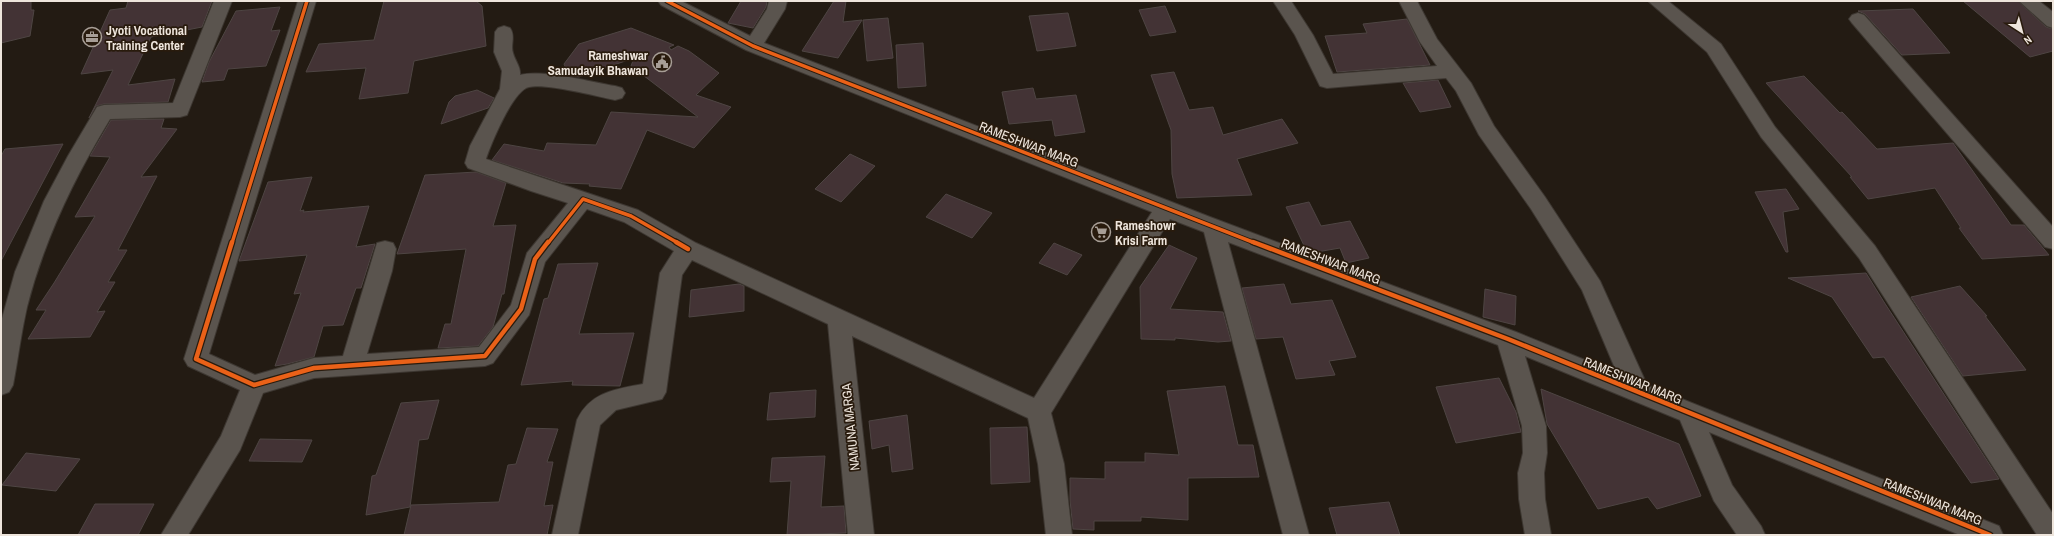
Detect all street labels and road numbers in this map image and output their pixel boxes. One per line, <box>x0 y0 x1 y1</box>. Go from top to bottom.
street label: RAMESHWAR MARG <box>977 118 1081 171</box>
street label: RAMESHWAR MARG <box>1279 235 1383 288</box>
street label: RAMESHWAR MARG <box>1581 353 1685 408</box>
street label: NAMUNA MARGA <box>837 382 864 471</box>
street label: RAMESHWAR MARG <box>1881 474 1985 529</box>

